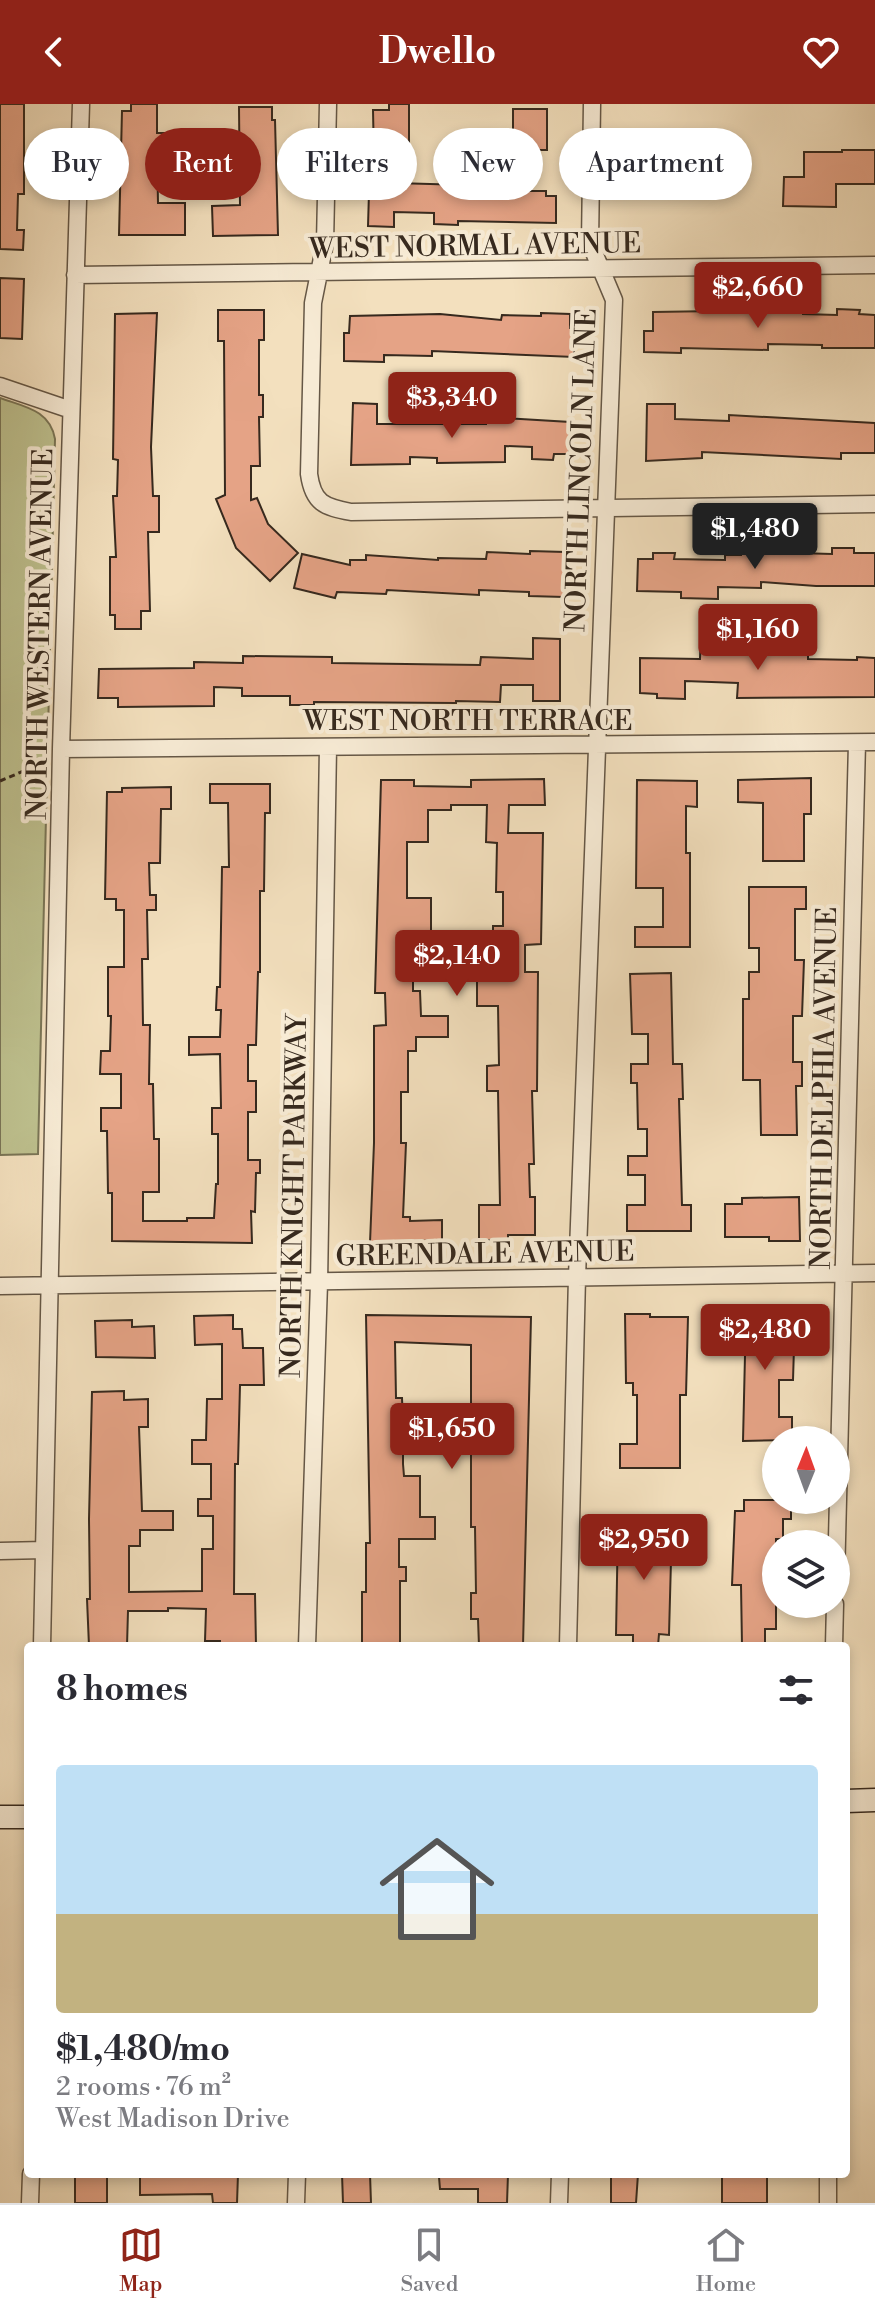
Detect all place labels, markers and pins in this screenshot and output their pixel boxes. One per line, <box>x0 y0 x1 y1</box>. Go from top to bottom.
pin: $2,660 <box>693 262 823 330</box>
pin: $3,340 <box>387 372 517 440</box>
pin: $1,480 <box>690 503 820 571</box>
pin: $1,160 <box>693 604 823 672</box>
pin: $2,140 <box>392 930 522 998</box>
pin: $2,480 <box>700 1304 830 1372</box>
pin: $1,650 <box>387 1403 517 1471</box>
pin: $2,950 <box>579 1514 709 1582</box>

